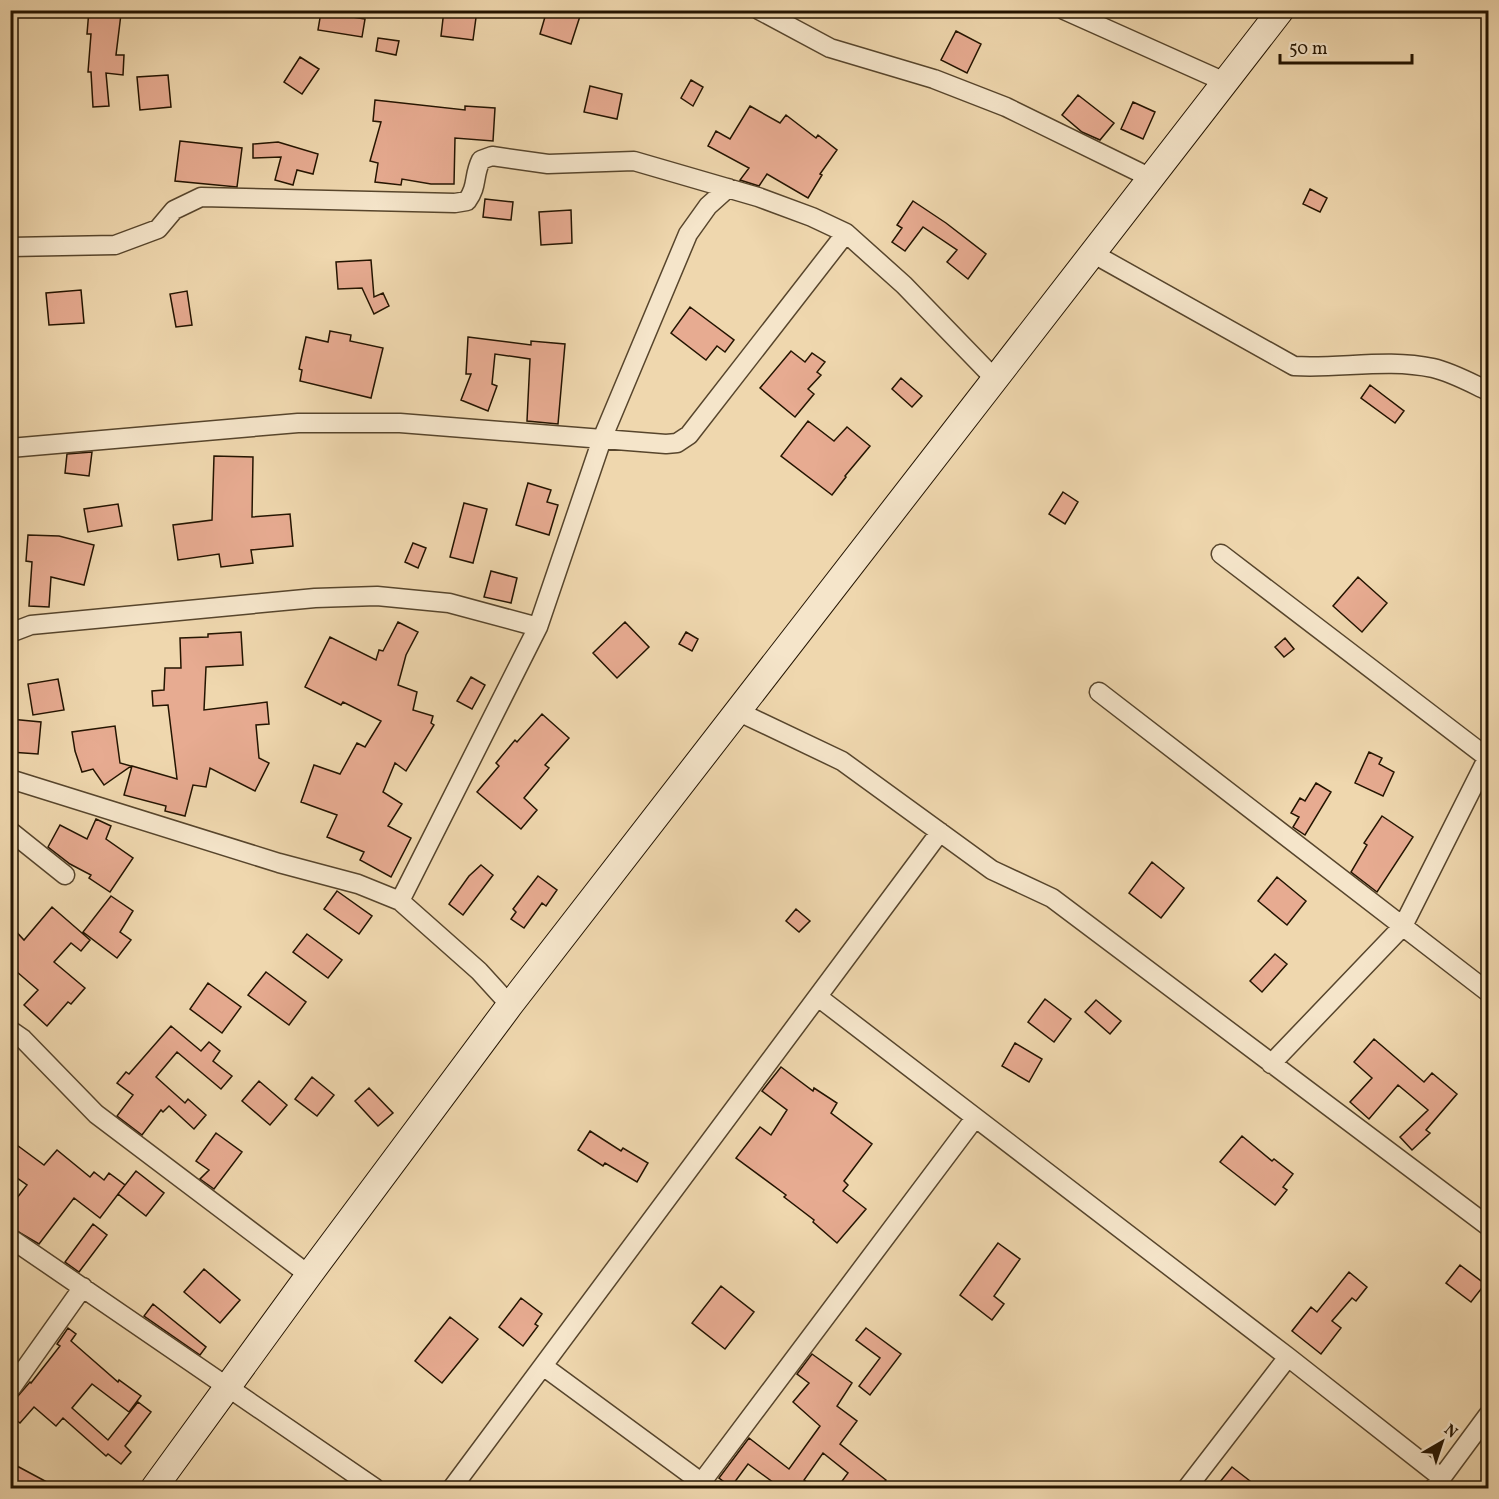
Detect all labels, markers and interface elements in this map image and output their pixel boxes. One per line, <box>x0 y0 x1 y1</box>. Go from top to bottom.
scale bar <box>1280 27 1412 65</box>
text: 50 m <box>1289 37 1328 62</box>
north arrow <box>1412 1412 1472 1472</box>
text: N <box>1439 1420 1462 1444</box>

